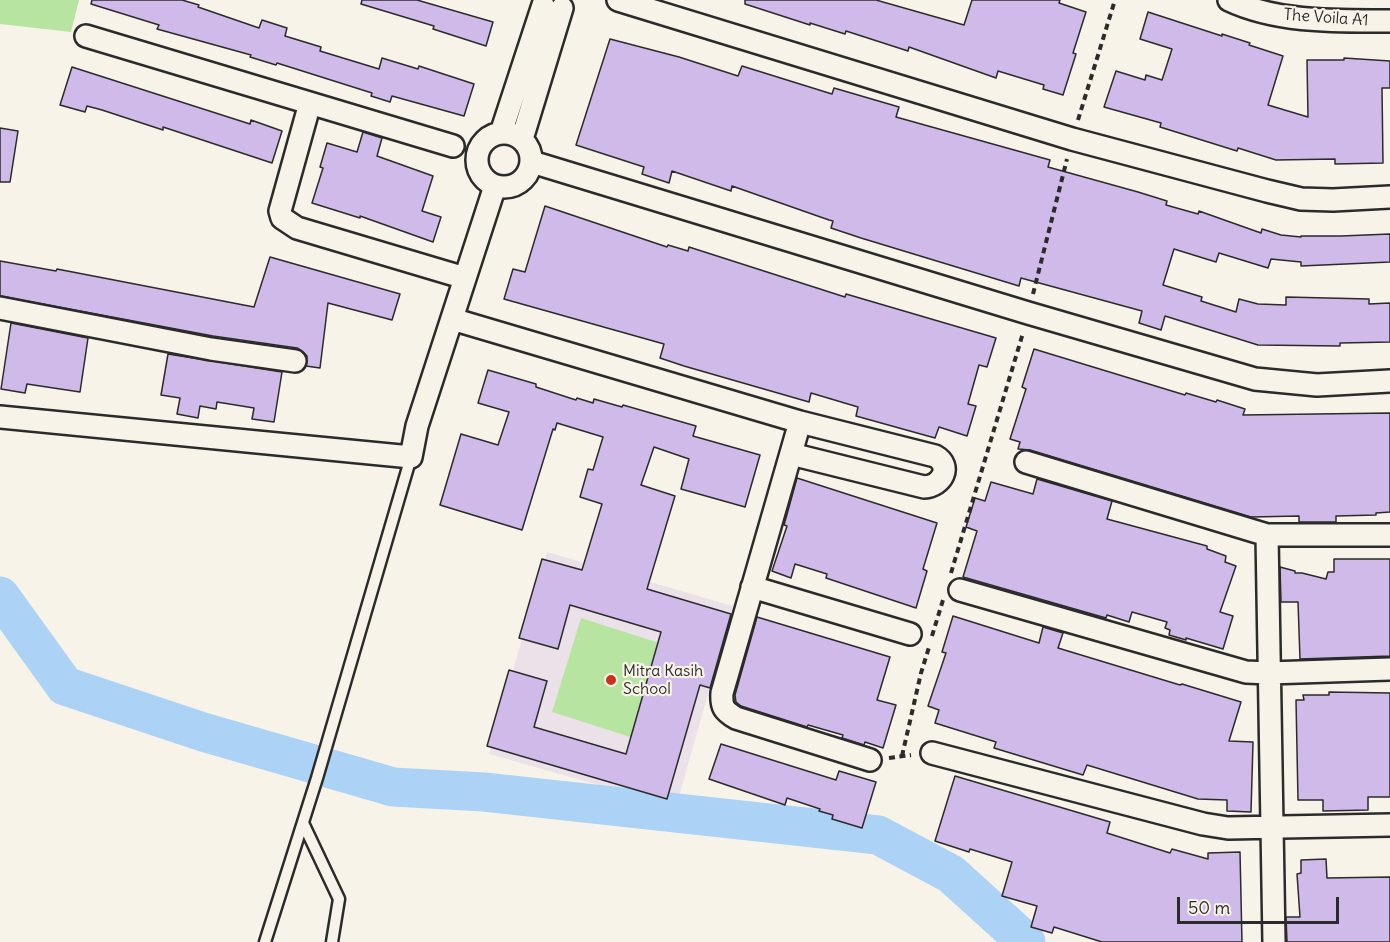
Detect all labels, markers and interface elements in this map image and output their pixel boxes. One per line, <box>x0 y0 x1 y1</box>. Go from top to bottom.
street label: The Voila A1 <box>1283 5 1369 31</box>
place label: Mitra Kasih School <box>623 661 703 699</box>
marker: Mitra Kasih School <box>604 673 618 687</box>
scale bar <box>1180 885 1342 923</box>
text: 50 m <box>1188 896 1230 919</box>

